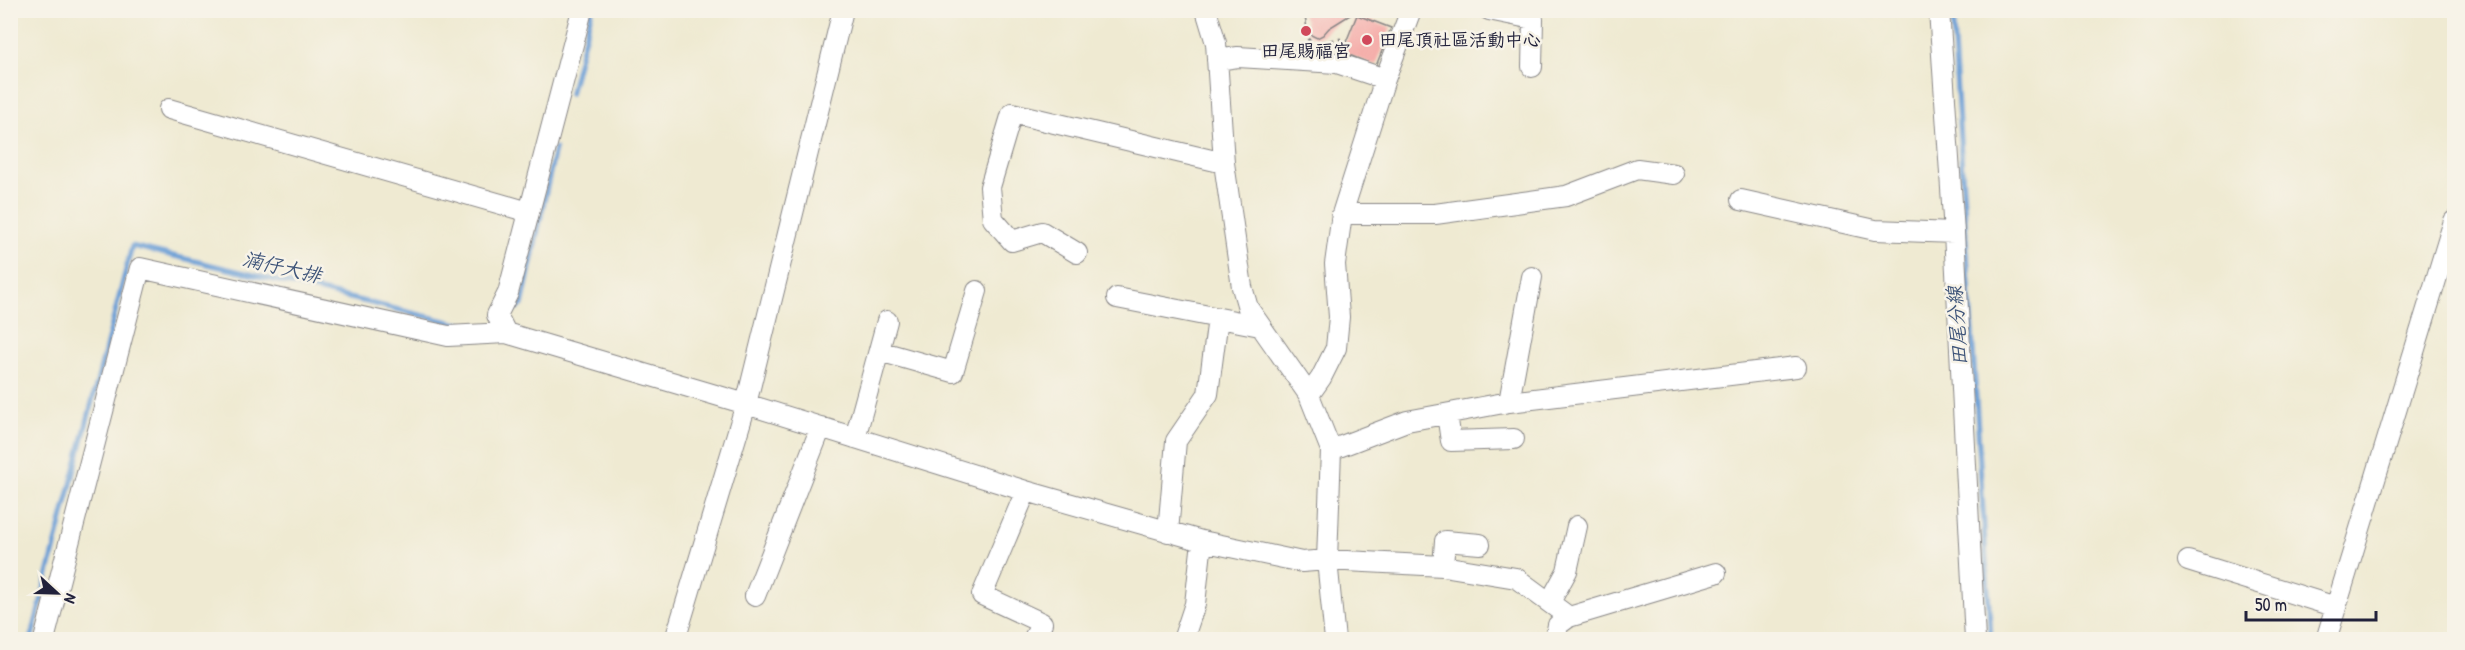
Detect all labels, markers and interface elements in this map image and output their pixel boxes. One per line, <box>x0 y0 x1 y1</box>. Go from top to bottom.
marker: 田尾賜福宮 <box>1299 24 1313 38</box>
place label: 田尾頂社區活動中心 <box>1379 27 1541 52</box>
marker: 田尾頂社區活動中心 <box>1360 33 1374 47</box>
place label: 田尾賜福宮 <box>1261 38 1351 63</box>
water label: 湳仔大排 <box>240 244 326 289</box>
water label: 田尾分線 <box>1940 284 1973 367</box>
north arrow <box>27 563 87 623</box>
scale bar <box>2246 584 2376 622</box>
text: N <box>59 591 83 607</box>
text: 50 m <box>2255 592 2287 617</box>

